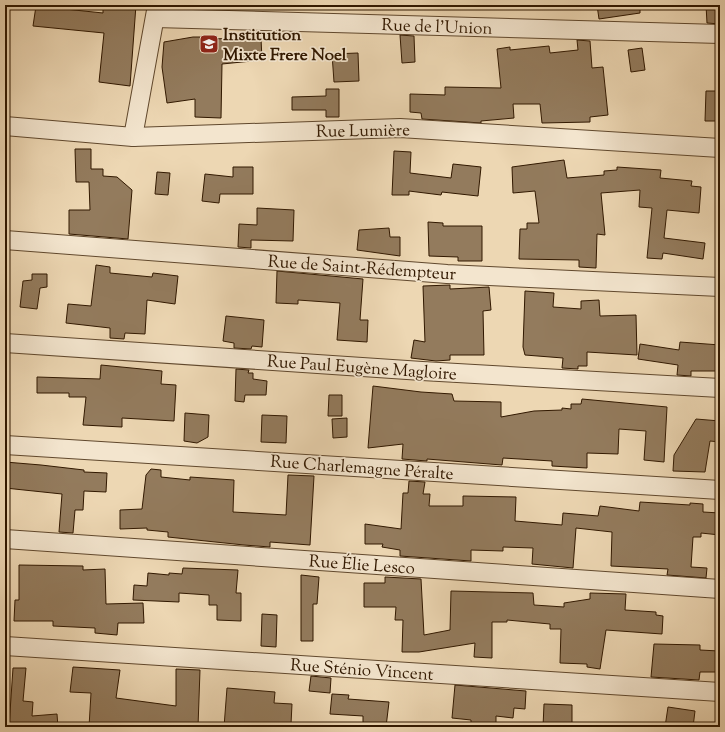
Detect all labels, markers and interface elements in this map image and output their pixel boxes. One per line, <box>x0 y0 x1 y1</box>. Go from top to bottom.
street label: Rue de l'Union <box>381 14 493 42</box>
place label: Institution Mixte Frere Noel <box>223 24 347 68</box>
school or university icon: Institution Mixte Frere Noel <box>198 33 220 55</box>
street label: Rue Lumière <box>316 119 410 145</box>
street label: Rue de Saint-Rédempteur <box>267 250 457 288</box>
street label: Rue Paul Eugène Magloire <box>266 350 458 388</box>
street label: Rue Charlemagne Péralte <box>269 451 454 487</box>
street label: Rue Élie Lesco <box>308 550 416 582</box>
street label: Rue Sténio Vincent <box>290 654 434 688</box>

